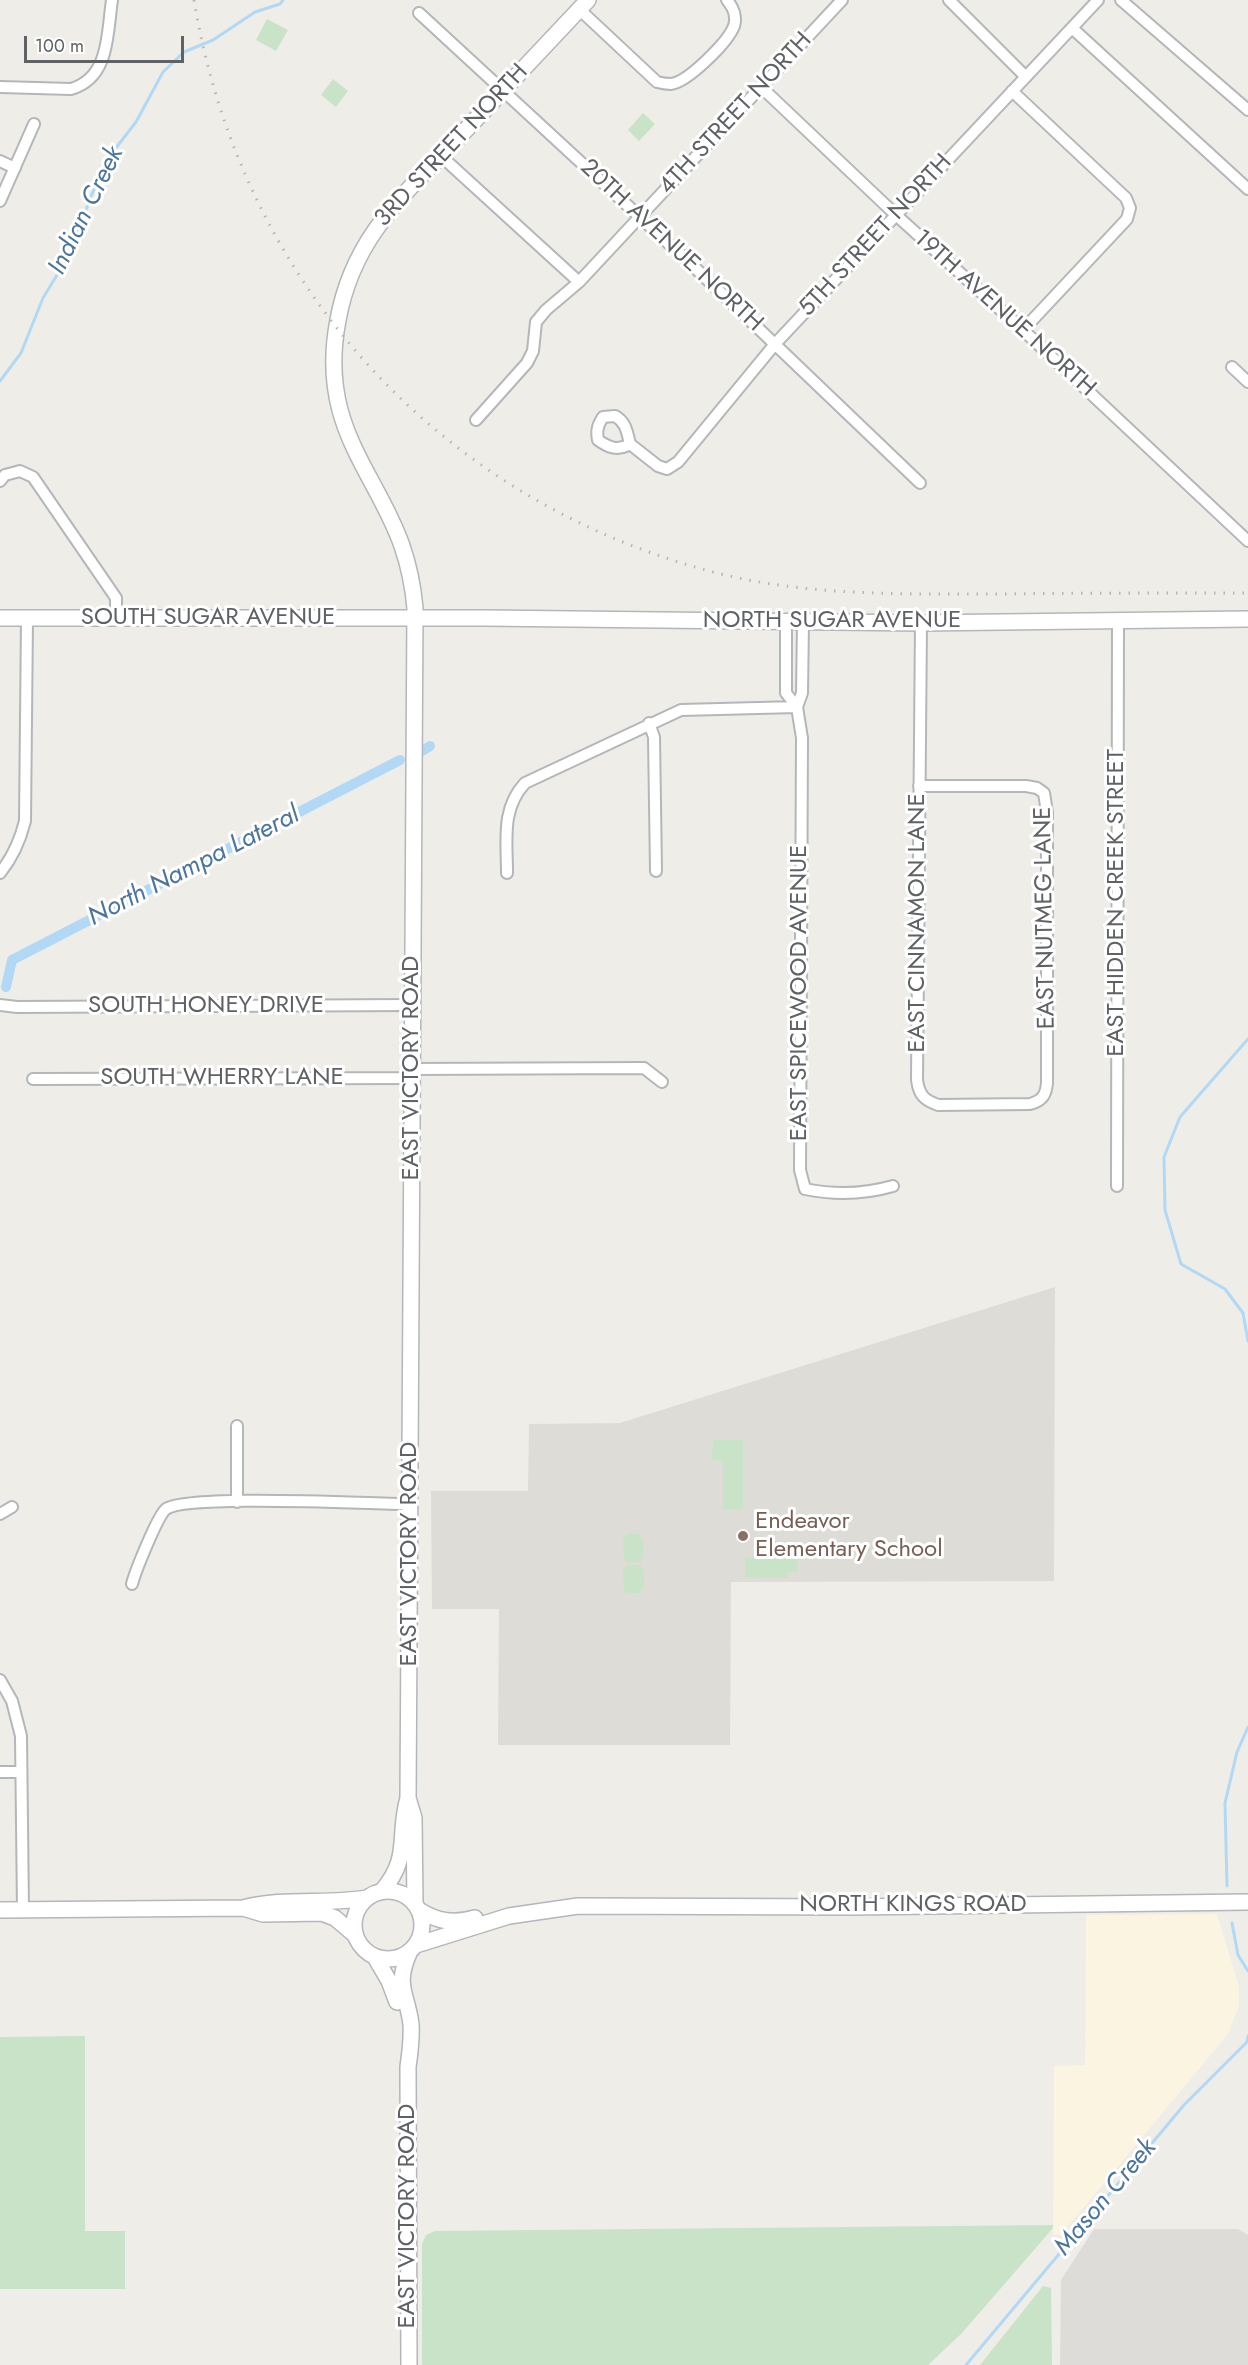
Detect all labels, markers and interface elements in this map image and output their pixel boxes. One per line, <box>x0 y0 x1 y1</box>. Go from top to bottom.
scale bar <box>27 24 188 62</box>
street label: 4TH STREET NORTH <box>653 27 819 201</box>
text: 100 m <box>35 33 84 59</box>
street label: 3RD STREET NORTH <box>369 59 535 233</box>
water label: Indian Creek <box>43 142 131 280</box>
street label: 5TH STREET NORTH <box>794 149 958 323</box>
street label: 20TH AVENUE NORTH <box>574 154 768 338</box>
street label: 19TH AVENUE NORTH <box>907 225 1101 403</box>
street label: SOUTH SUGAR AVENUE <box>81 604 335 632</box>
street label: NORTH SUGAR AVENUE <box>703 607 961 635</box>
street label: EAST HIDDEN CREEK STREET <box>1103 749 1131 1057</box>
street label: EAST CINNAMON LANE <box>904 793 932 1053</box>
water label: North Nampa Lateral <box>83 800 305 934</box>
street label: EAST NUTMEG LANE <box>1030 806 1062 1030</box>
street label: EAST SPICEWOOD AVENUE <box>786 845 814 1141</box>
street label: EAST VICTORY ROAD <box>398 956 426 1180</box>
street label: SOUTH HONEY DRIVE <box>88 992 324 1020</box>
street label: SOUTH WHERRY LANE <box>100 1064 344 1092</box>
street label: EAST VICTORY ROAD <box>396 1442 424 1666</box>
place label: Endeavor Elementary School <box>755 1508 943 1564</box>
marker: Endeavor Elementary School <box>736 1529 750 1543</box>
street label: NORTH KINGS ROAD <box>799 1891 1027 1919</box>
street label: EAST VICTORY ROAD <box>394 2104 422 2328</box>
water label: Mason Creek <box>1048 2133 1164 2263</box>

